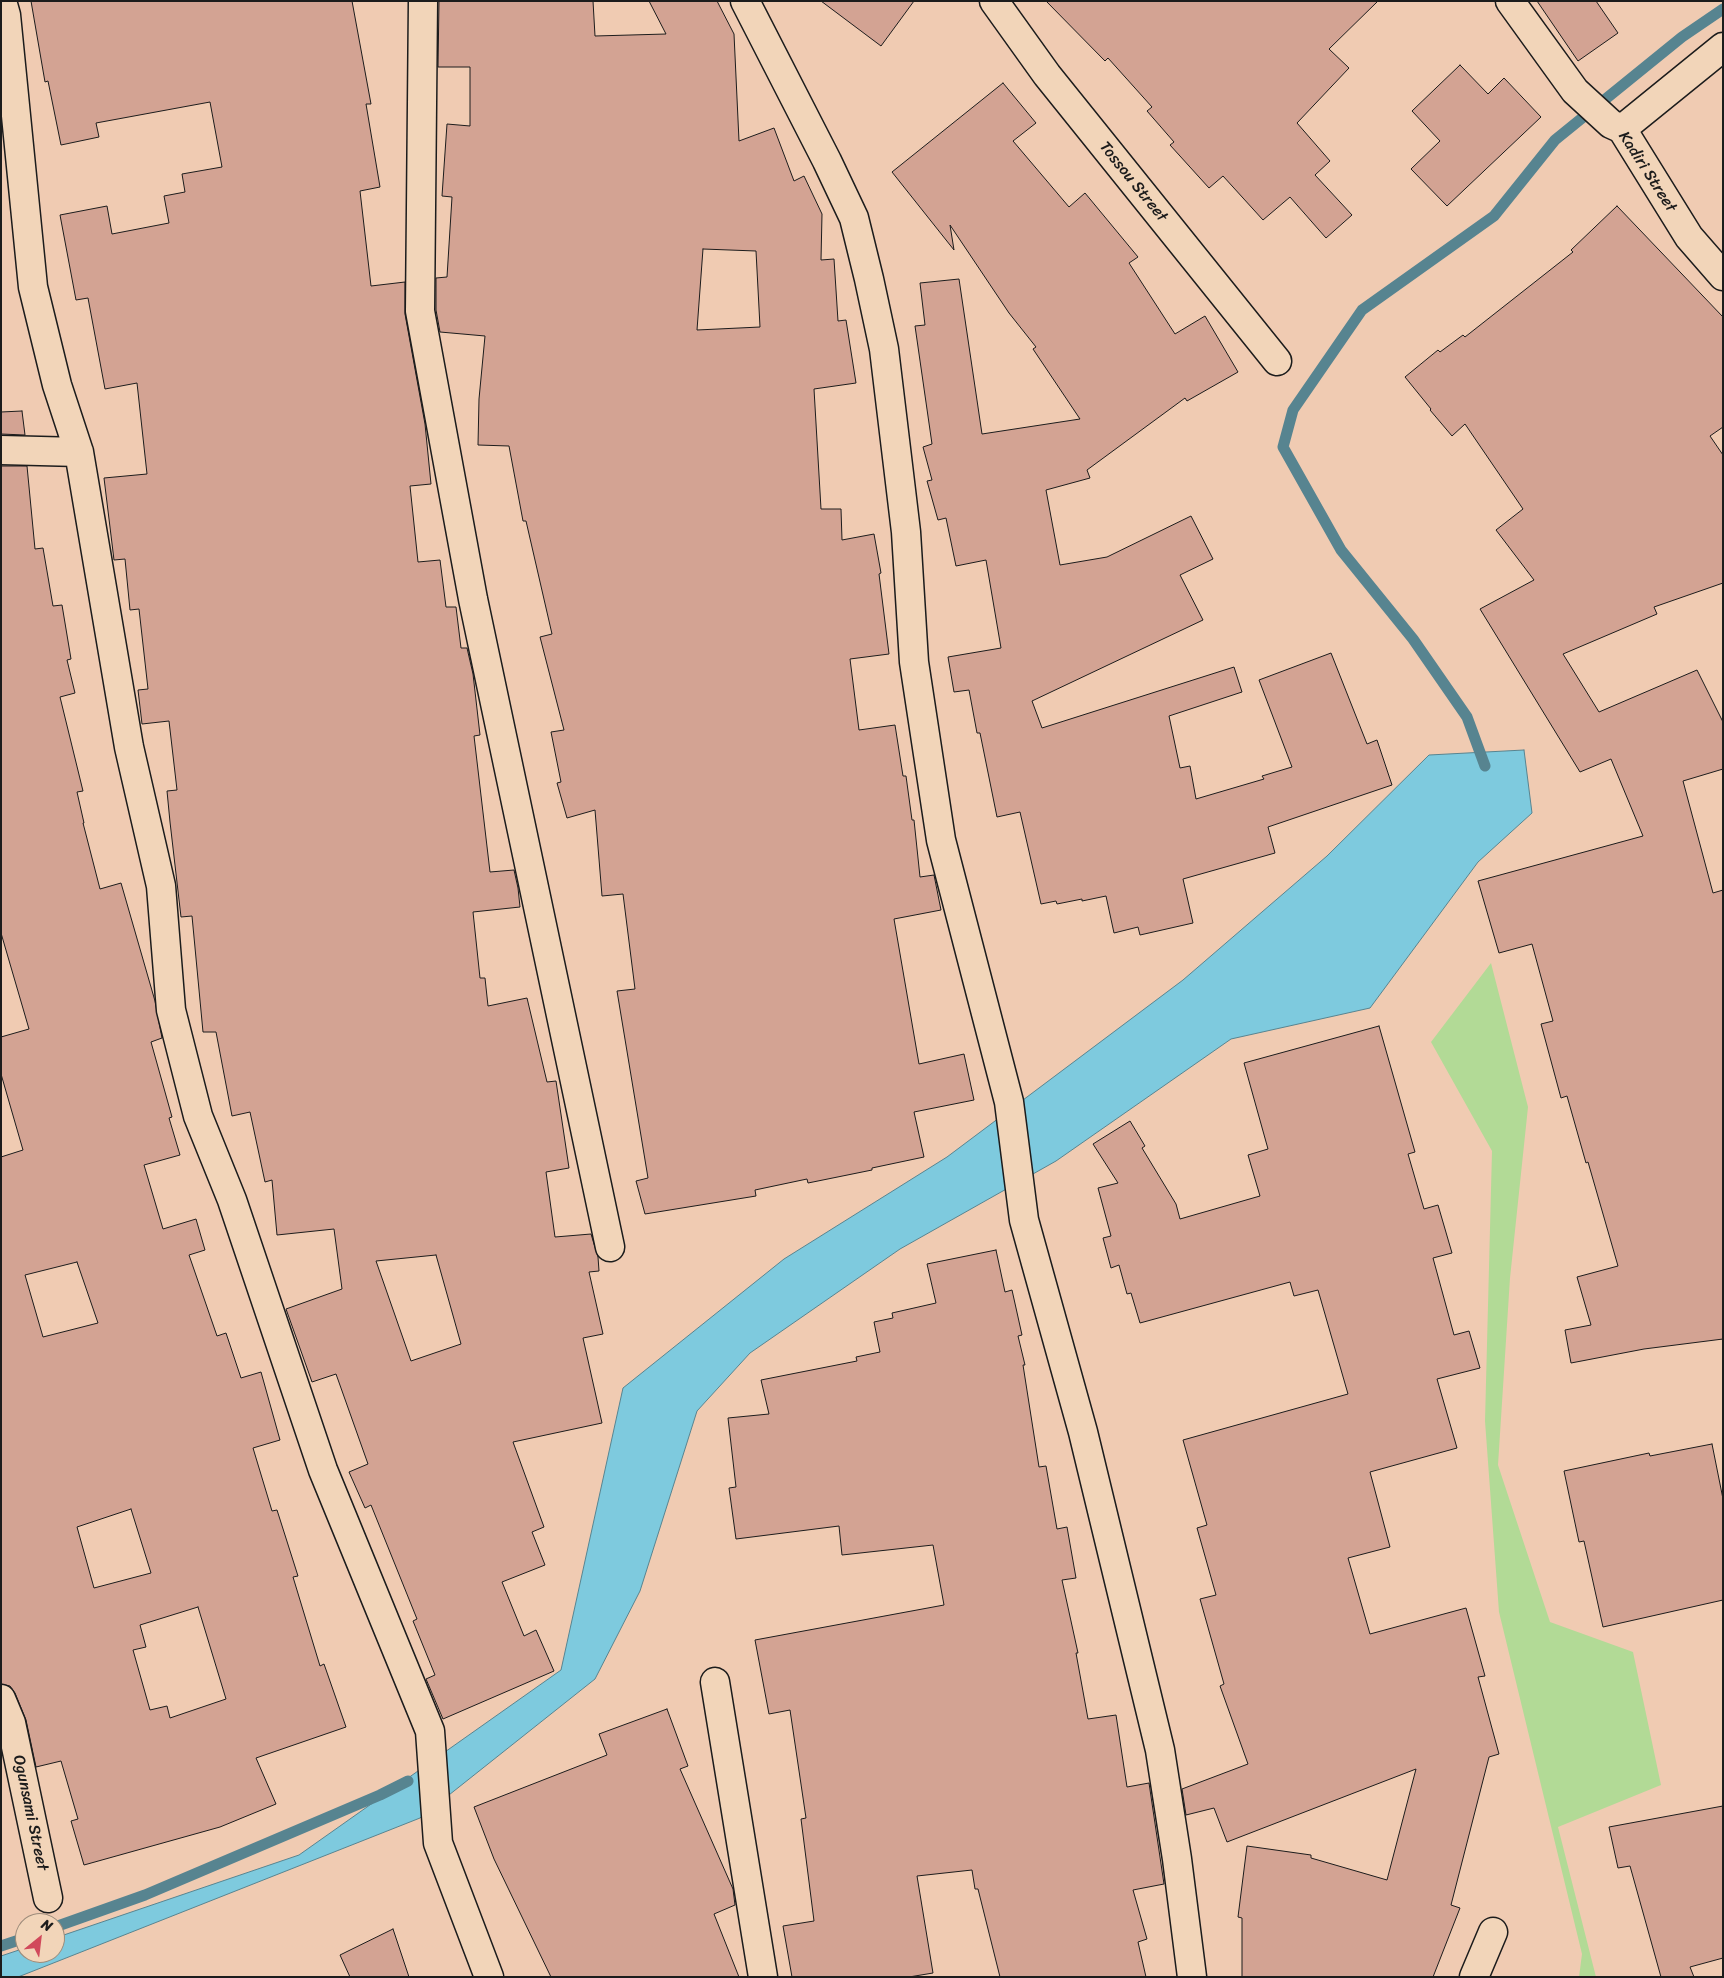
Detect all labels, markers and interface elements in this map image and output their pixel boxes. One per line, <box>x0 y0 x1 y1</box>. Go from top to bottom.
street label: Kadiri Street <box>1614 128 1680 216</box>
street label: Tossou Street <box>1095 138 1171 226</box>
street label: Ogunsami Street <box>8 1753 52 1873</box>
text: N <box>37 1912 57 1939</box>
north arrow <box>15 1913 65 1963</box>

